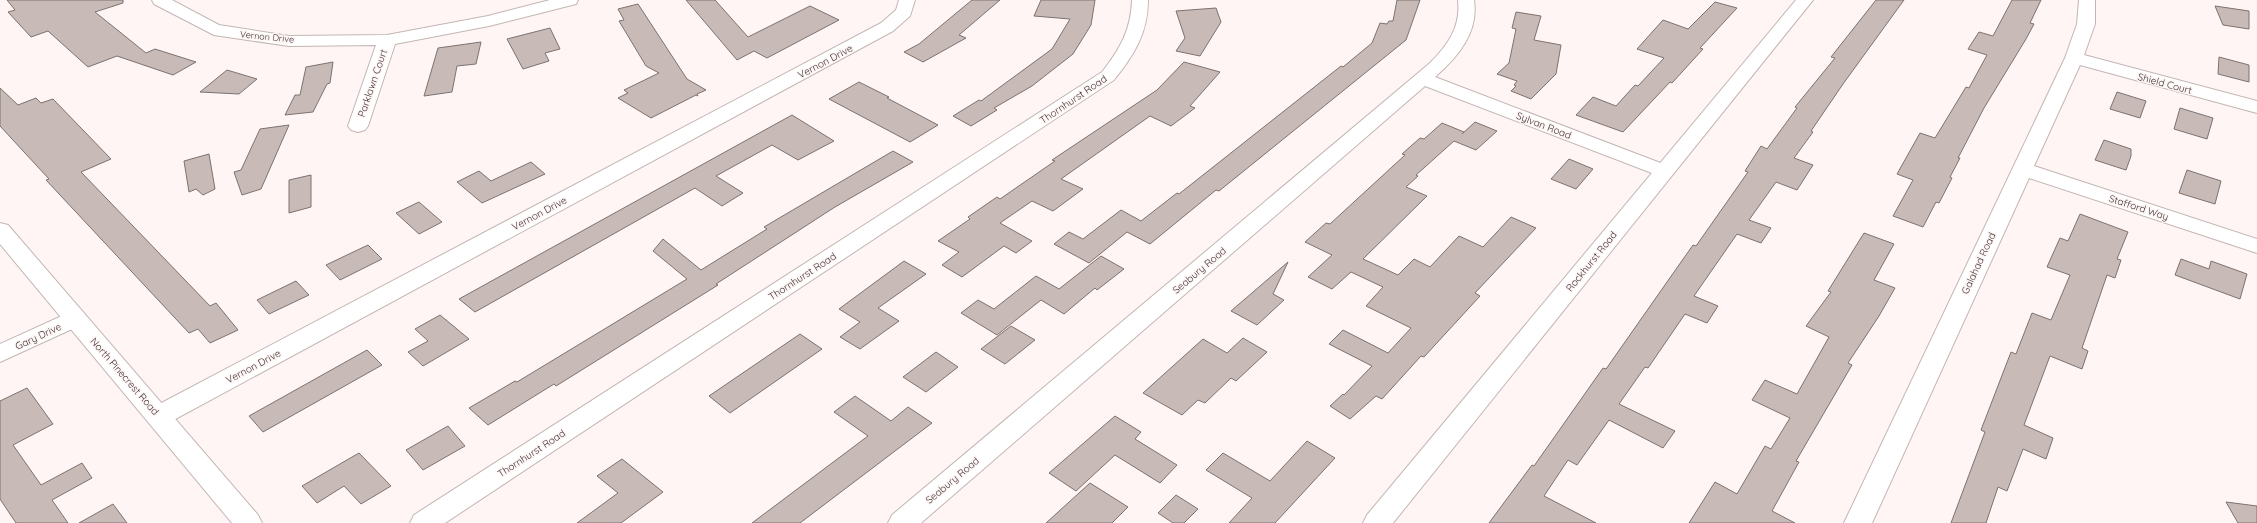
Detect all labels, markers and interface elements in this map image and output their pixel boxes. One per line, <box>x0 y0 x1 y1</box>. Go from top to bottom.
street label: Vernon Drive <box>239 28 295 45</box>
street label: Vernon Drive <box>796 41 855 81</box>
street label: Parklawn Court <box>355 47 390 119</box>
street label: Shield Court <box>2136 70 2194 97</box>
street label: Thornhurst Road <box>1037 72 1109 127</box>
street label: Sylvan Road <box>1514 109 1573 142</box>
street label: Stafford Way <box>2107 192 2170 223</box>
street label: Vernon Drive <box>510 193 569 233</box>
street label: Rockhurst Road <box>1563 228 1620 294</box>
street label: Galahad Road <box>1958 230 1998 296</box>
street label: Seabury Road <box>1170 244 1229 297</box>
street label: Thornhurst Road <box>766 250 839 303</box>
street label: Gary Drive <box>13 320 64 353</box>
street label: North Pinecrest Road <box>87 335 162 418</box>
street label: Vernon Drive <box>224 346 283 386</box>
street label: Thornhurst Road <box>495 427 568 480</box>
street label: Seabury Road <box>923 454 982 507</box>

